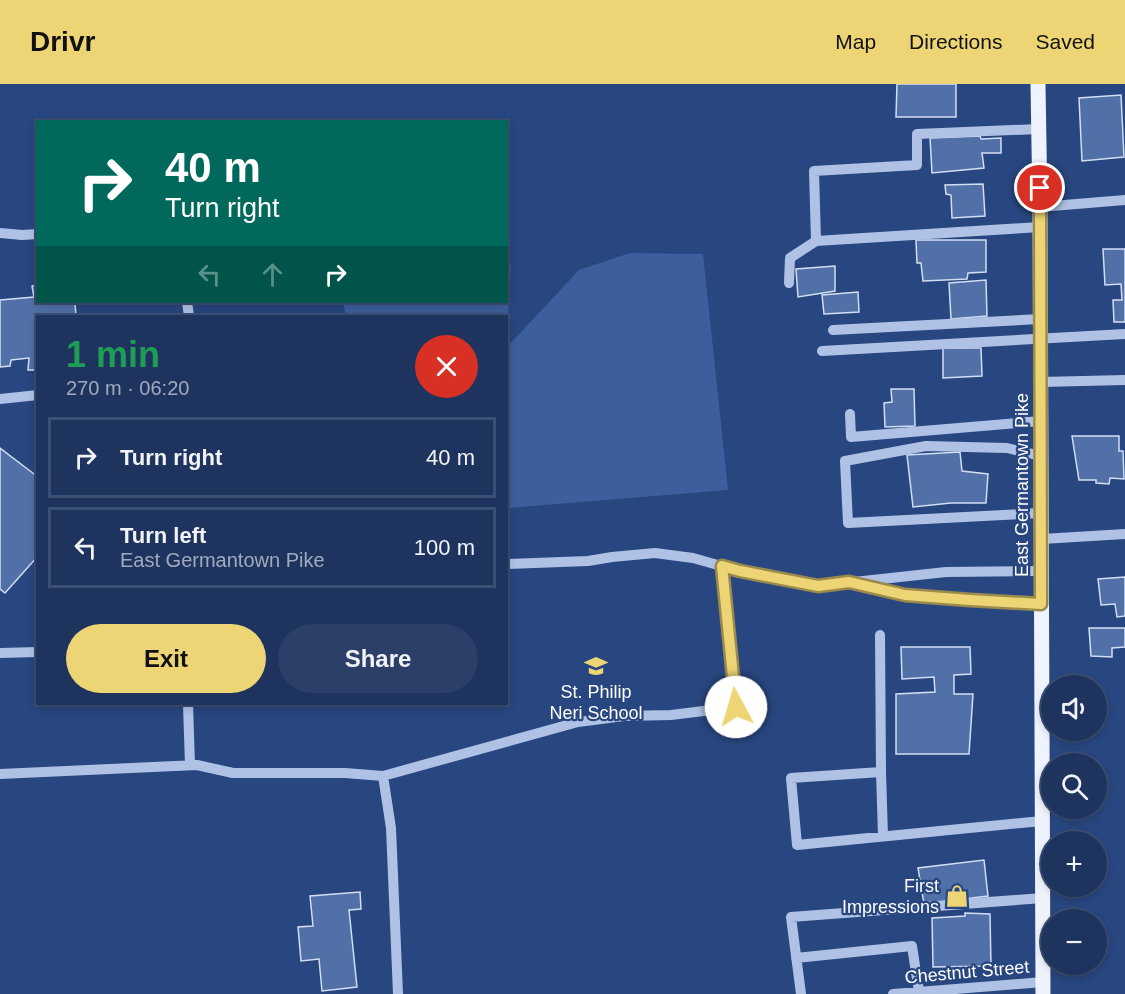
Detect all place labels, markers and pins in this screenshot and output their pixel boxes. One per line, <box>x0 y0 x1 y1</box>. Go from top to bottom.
pin <box>1014 162 1065 213</box>
school or university icon: St. Philip Neri School <box>583 653 609 679</box>
place label: St. Philip Neri School <box>549 682 643 723</box>
place label: First Impressions <box>842 876 939 917</box>
shop icon: First Impressions <box>944 883 970 909</box>

